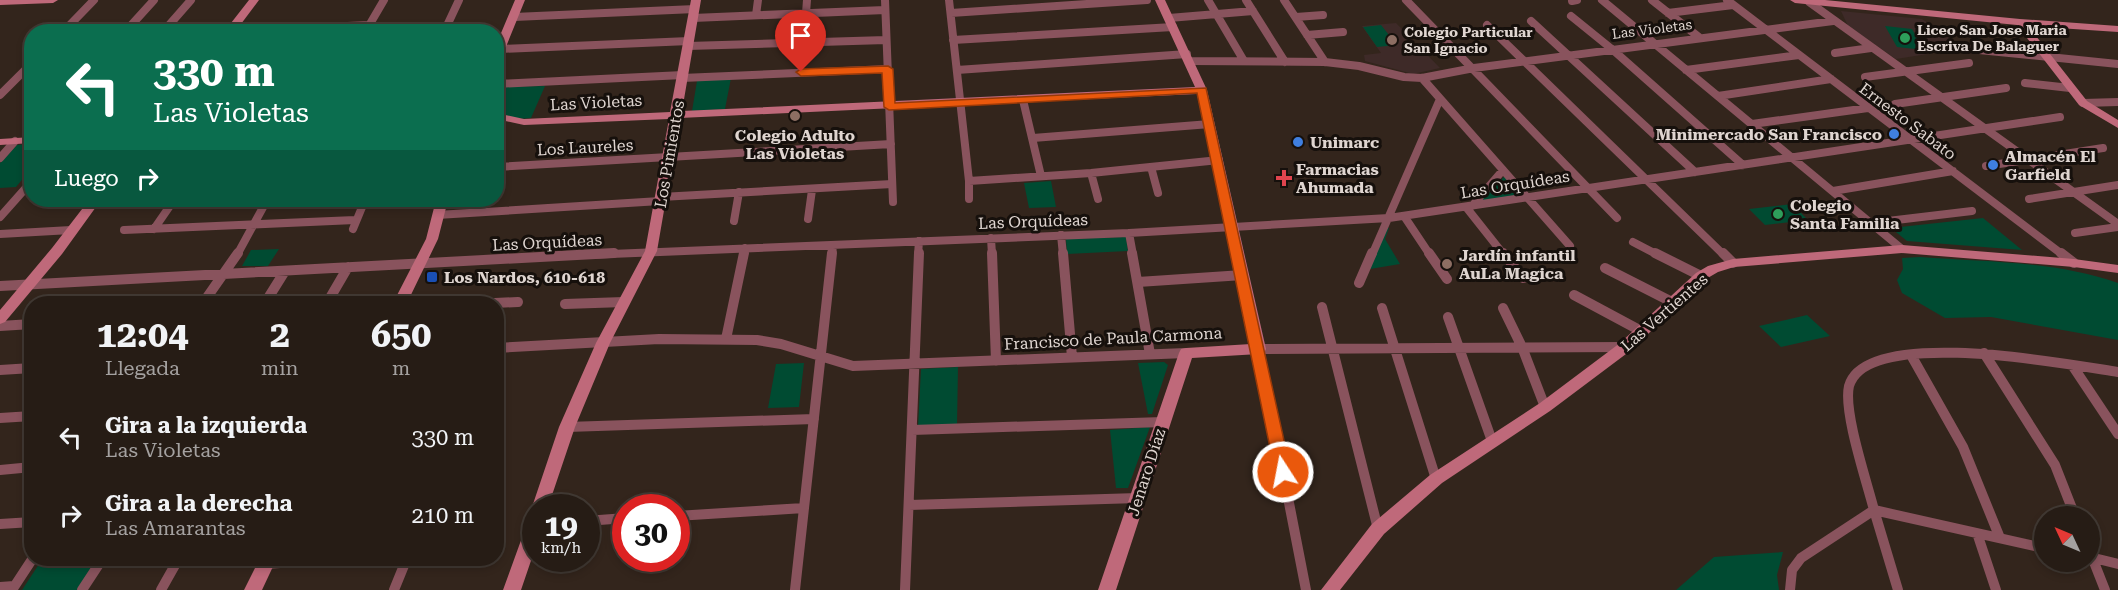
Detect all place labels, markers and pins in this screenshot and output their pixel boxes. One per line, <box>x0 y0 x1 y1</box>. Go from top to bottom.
pin <box>775 10 826 72</box>
place label: Liceo San Jose Maria Escriva De Balaguer <box>1917 22 2067 54</box>
place label: Colegio Particular San Ignacio <box>1404 24 1533 56</box>
marker: Liceo San Jose Maria Escriva De Balaguer <box>1898 31 1912 45</box>
marker: Colegio Particular San Ignacio <box>1385 33 1399 47</box>
marker: Colegio Adulto Las Violetas <box>788 109 802 123</box>
place label: Minimercado San Francisco <box>1656 125 1882 144</box>
place label: Colegio Adulto Las Violetas <box>735 126 855 163</box>
marker: Minimercado San Francisco <box>1887 127 1901 141</box>
place label: Unimarc <box>1310 133 1379 152</box>
marker: Unimarc <box>1291 135 1305 149</box>
place label: Almacén El Garfield <box>2005 147 2096 184</box>
marker: Almacén El Garfield <box>1986 158 2000 172</box>
place label: Farmacias Ahumada <box>1296 160 1379 197</box>
marker: Farmacias Ahumada <box>1277 171 1291 185</box>
place label: Colegio Santa Familia <box>1790 196 1900 233</box>
marker: Colegio Santa Familia <box>1771 207 1785 221</box>
place label: Jardín infantil AuLa Magica <box>1459 246 1576 283</box>
marker: Jardín infantil AuLa Magica <box>1440 257 1454 271</box>
place label: Los Nardos, 610-618 <box>444 268 605 287</box>
marker: Los Nardos, 610-618 <box>425 270 439 284</box>

